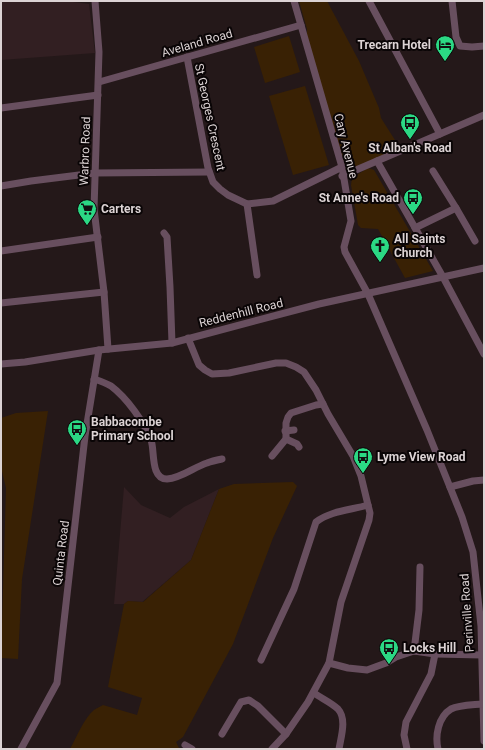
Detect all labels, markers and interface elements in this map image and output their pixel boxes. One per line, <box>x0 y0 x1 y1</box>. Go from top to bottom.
street label: Aveland Road <box>160 26 234 60</box>
hotel icon: Trecarn Hotel <box>434 34 456 62</box>
place label: Trecarn Hotel <box>357 38 431 52</box>
street label: St Georges Crescent <box>192 62 228 172</box>
street label: Cary Avenue <box>331 112 361 180</box>
bus stop icon: St Alban's Road <box>399 112 421 140</box>
street label: Warbro Road <box>77 116 93 186</box>
place label: St Alban's Road <box>368 141 452 155</box>
bus stop icon: St Anne's Road <box>402 187 424 215</box>
place label: St Anne's Road <box>319 191 399 205</box>
supermarket icon: Carters <box>76 198 98 226</box>
place label: Carters <box>101 202 141 216</box>
place label: All Saints Church <box>394 232 445 260</box>
church icon: All Saints Church <box>369 235 391 263</box>
street label: Reddenhill Road <box>198 296 284 330</box>
place label: Babbacombe Primary School <box>91 415 174 443</box>
bus stop icon: Babbacombe Primary School <box>66 418 88 446</box>
bus stop icon: Lyme View Road <box>352 446 374 474</box>
place label: Lyme View Road <box>377 450 466 464</box>
street label: Quinta Road <box>50 520 72 586</box>
street label: Perinville Road <box>457 573 477 653</box>
bus stop icon: Locks Hill <box>378 637 400 665</box>
place label: Locks Hill <box>403 641 456 655</box>

